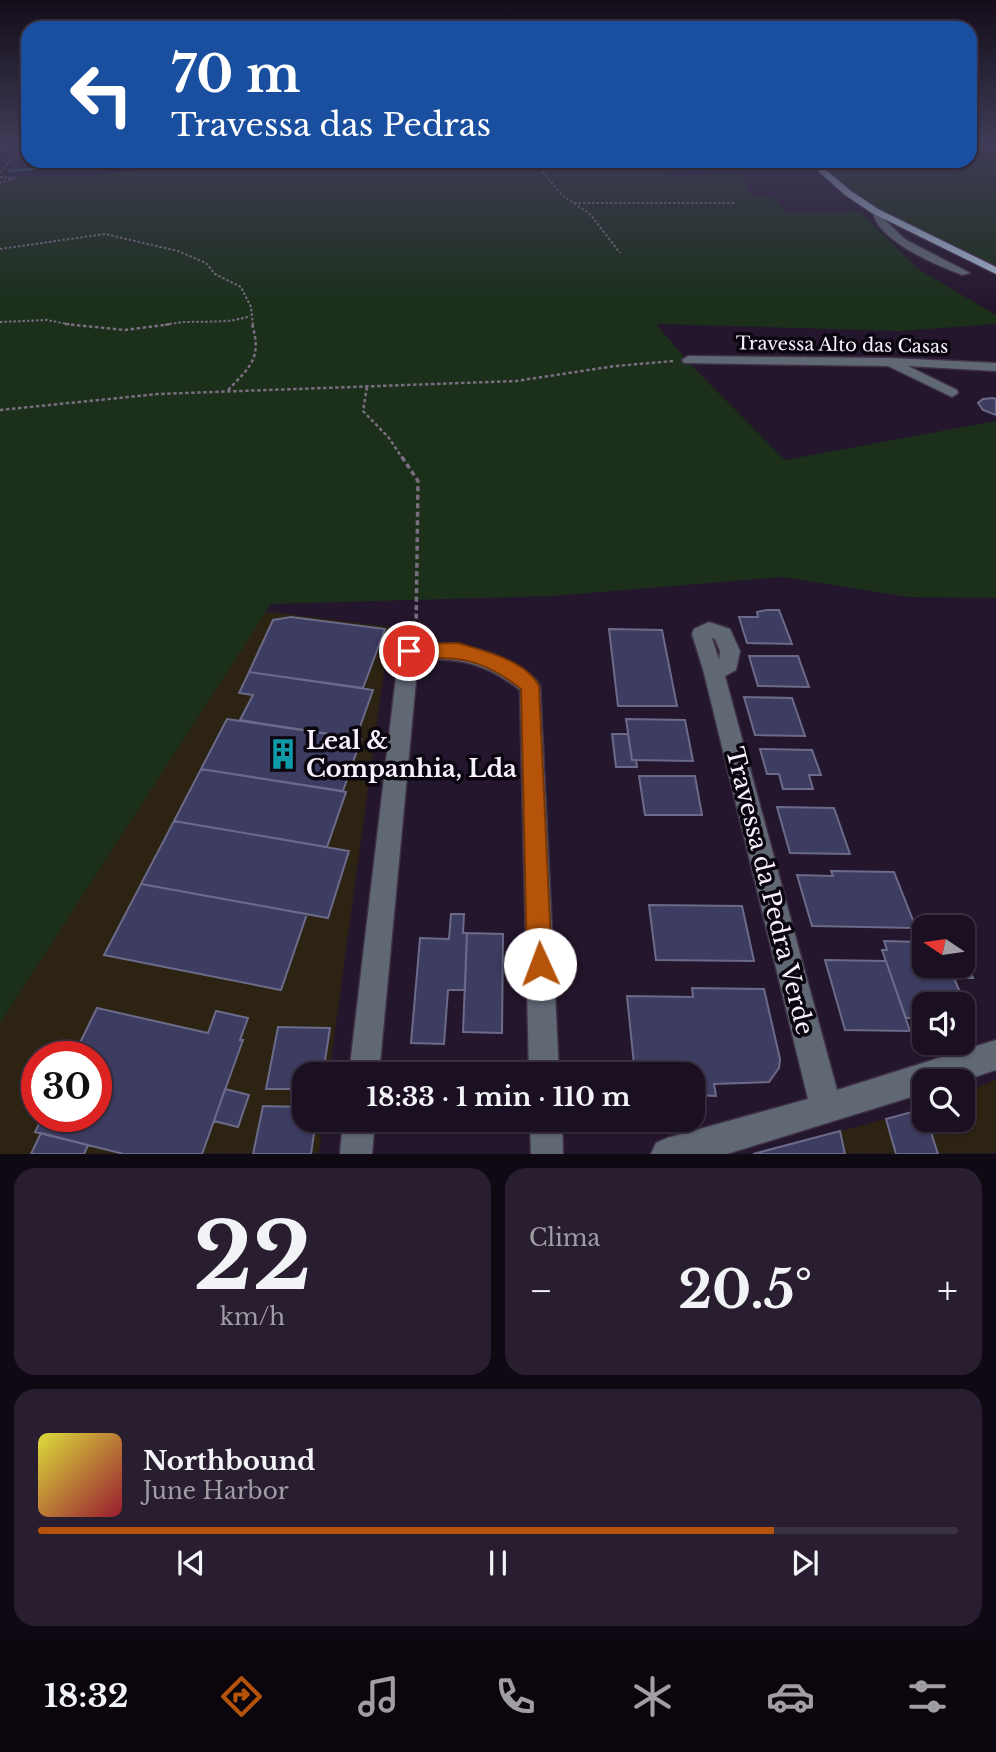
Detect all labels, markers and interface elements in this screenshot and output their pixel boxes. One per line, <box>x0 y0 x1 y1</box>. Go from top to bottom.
text: 70 m <box>171 44 301 105</box>
icon: left <box>56 49 147 140</box>
text: Travessa das Pedras <box>171 105 491 145</box>
street label: Travessa Alto das Casas <box>736 332 948 358</box>
pin <box>379 621 439 681</box>
icon: arrive <box>390 632 428 670</box>
place label: Leal & Companhia, Lda <box>306 726 517 783</box>
building icon: Leal & Companhia, Lda <box>266 737 300 771</box>
street label: Travessa da Pedra Verde <box>720 744 820 1038</box>
north arrow <box>912 915 975 978</box>
map controls <box>912 915 975 1132</box>
position arrow <box>503 927 577 1001</box>
button: sound <box>912 992 975 1055</box>
speed limit sign: 30 <box>21 1041 112 1132</box>
button: search <box>912 1069 975 1132</box>
text: 18:33 · 1 min · 110 m <box>367 1081 630 1113</box>
text: 22 <box>193 1201 312 1314</box>
text: Clima <box>529 1224 600 1252</box>
text: 20.5° <box>678 1258 812 1322</box>
text: − <box>529 1267 553 1314</box>
text: + <box>937 1267 958 1314</box>
text: km/h <box>220 1303 285 1331</box>
text: Northbound <box>143 1445 315 1477</box>
text: June Harbor <box>143 1477 289 1505</box>
icon: previous <box>172 1544 210 1582</box>
icon: pause <box>479 1544 517 1582</box>
icon: next <box>786 1544 824 1582</box>
icon: directions <box>217 1672 266 1721</box>
icon: music <box>354 1672 403 1721</box>
icon: phone <box>491 1672 540 1721</box>
icon: climate <box>628 1672 677 1721</box>
icon: car <box>766 1672 815 1721</box>
icon: filters <box>903 1672 952 1721</box>
text: 18:32 <box>44 1676 129 1716</box>

